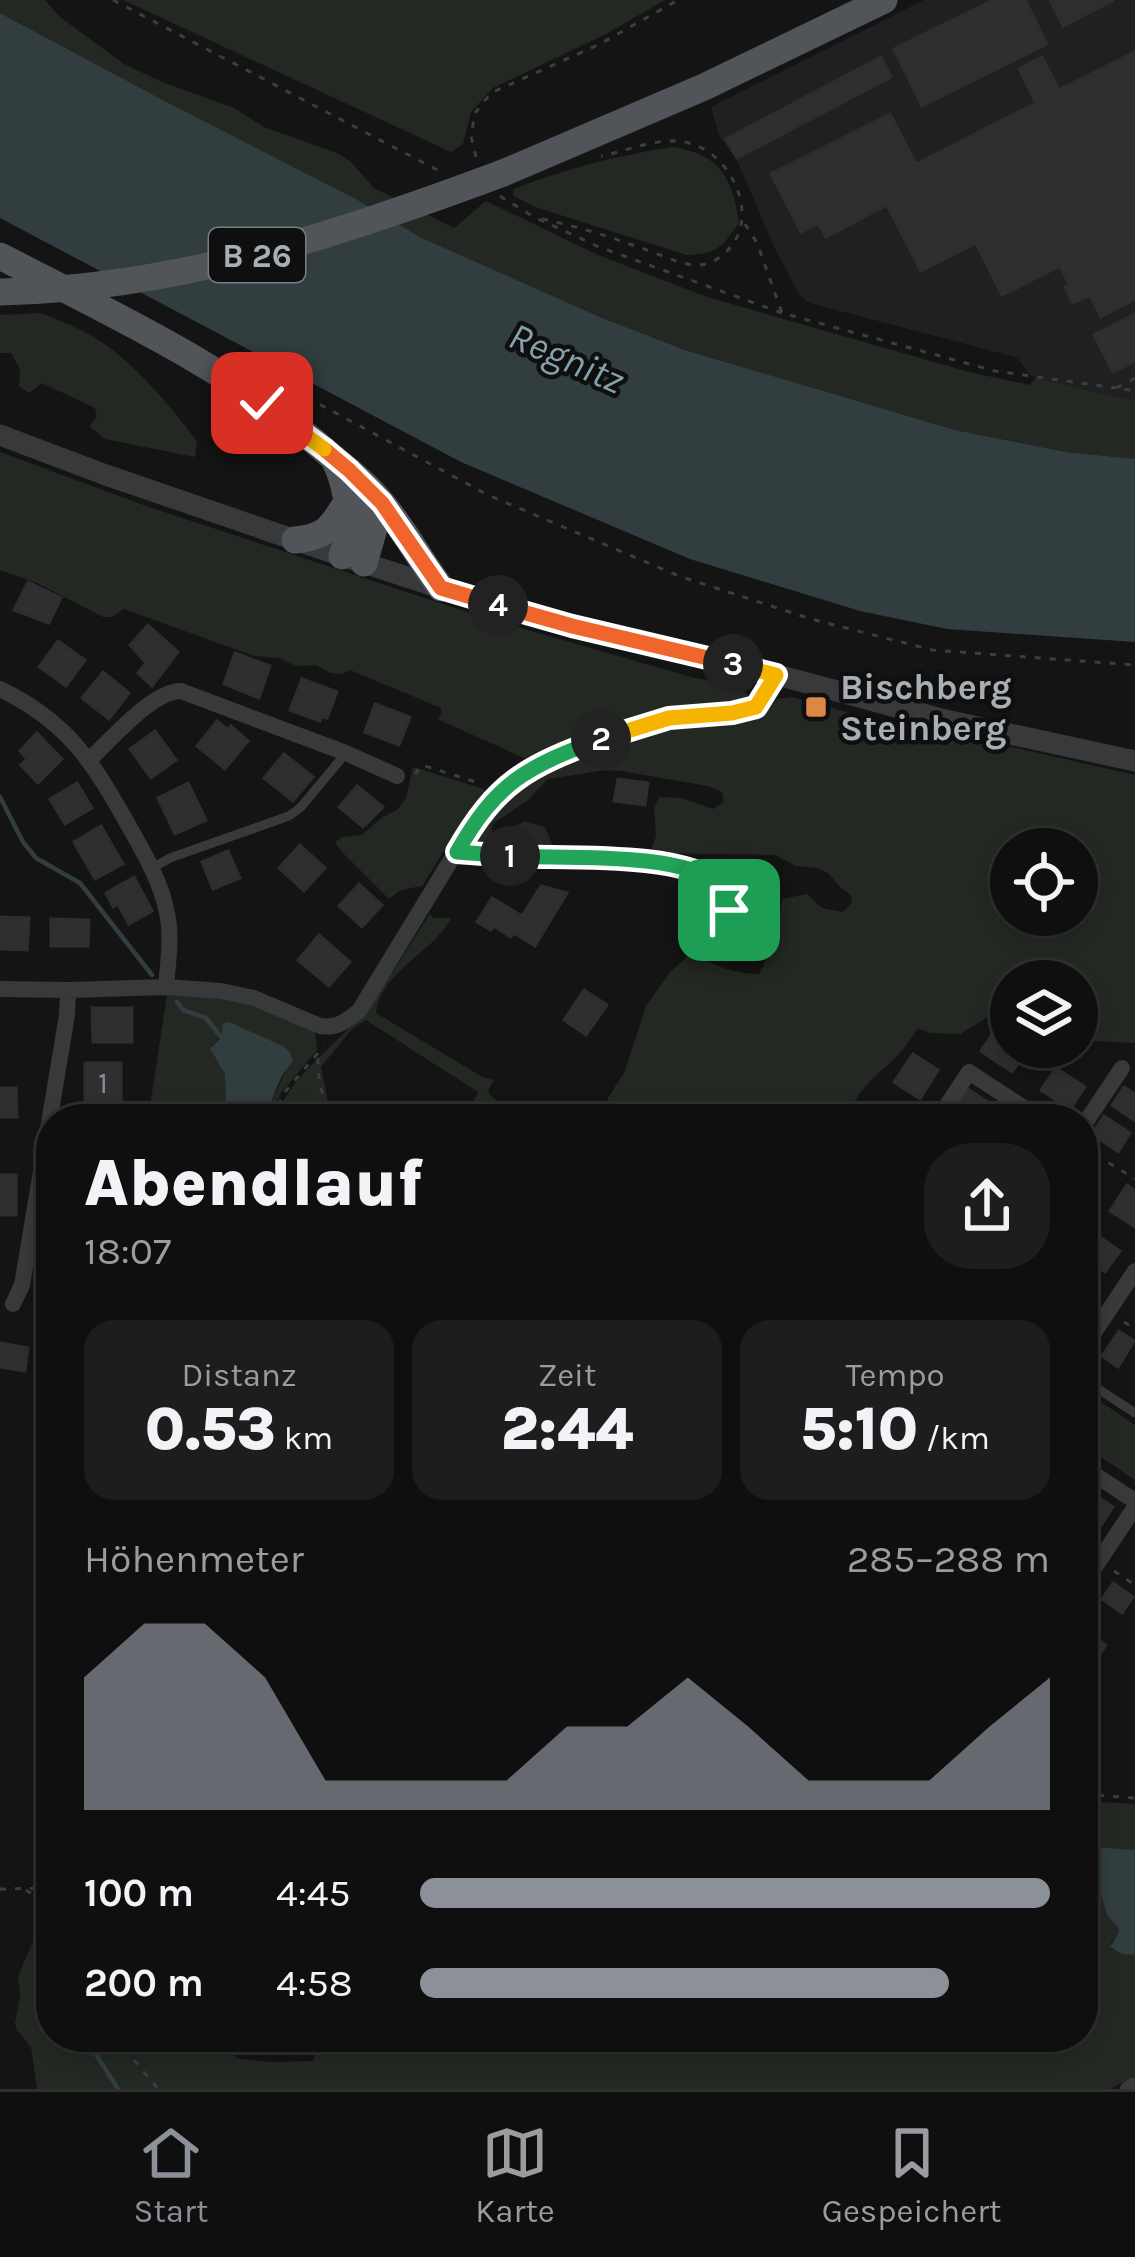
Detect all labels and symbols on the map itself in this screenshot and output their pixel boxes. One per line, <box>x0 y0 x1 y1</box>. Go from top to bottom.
road number: B 26 <box>209 228 305 282</box>
water label: Regnitz <box>502 312 631 404</box>
pin <box>211 352 313 454</box>
pin: 4 <box>468 575 528 635</box>
pin: 3 <box>703 634 763 694</box>
place label: Bischberg Steinberg <box>840 666 1012 750</box>
marker: Bischberg Steinberg <box>803 694 829 720</box>
pin: 2 <box>571 709 631 769</box>
pin: 1 <box>480 826 540 886</box>
pin <box>678 859 780 961</box>
house number: 1 <box>98 1065 108 1101</box>

